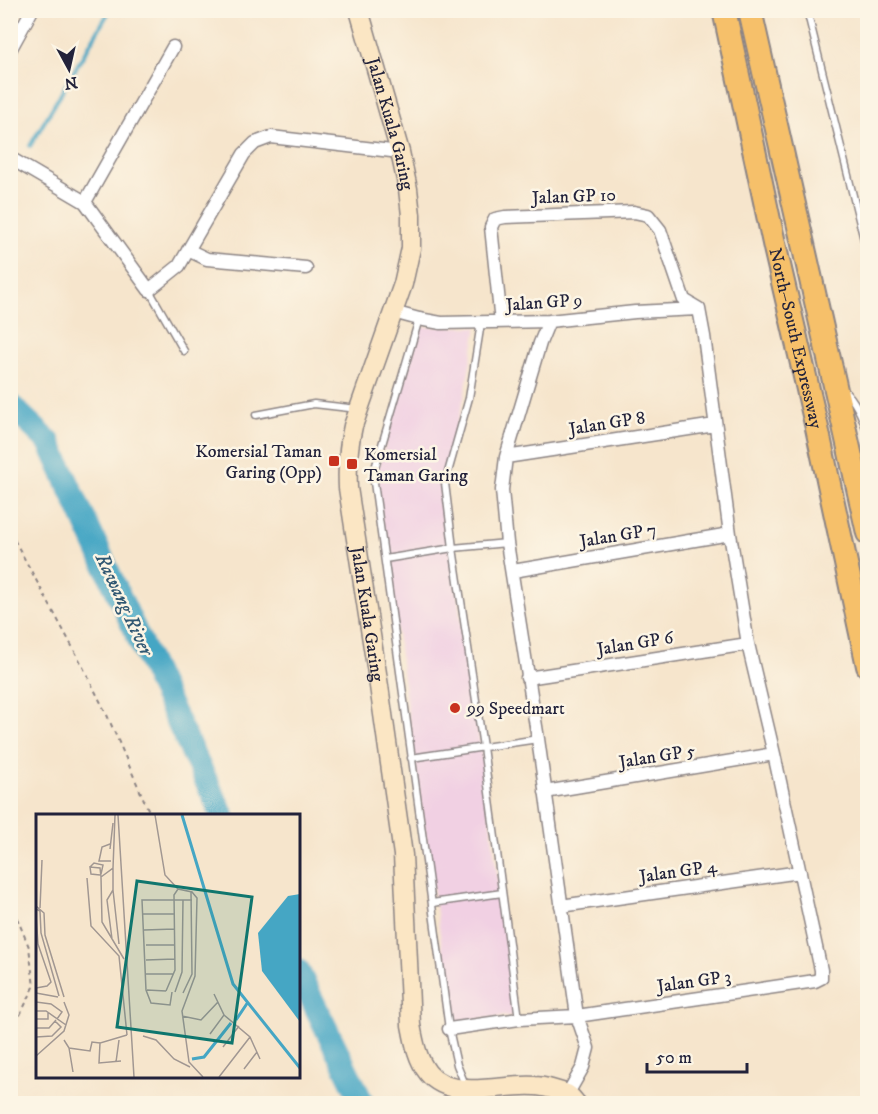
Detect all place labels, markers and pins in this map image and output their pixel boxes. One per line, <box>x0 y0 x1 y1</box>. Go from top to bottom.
place label: Komersial Taman Garing (Opp) <box>195 441 323 484</box>
place label: Komersial Taman Garing <box>364 444 468 487</box>
marker: Komersial Taman Garing (Opp) <box>327 454 341 468</box>
marker: Komersial Taman Garing <box>345 457 359 471</box>
place label: 99 Speedmart <box>466 698 565 720</box>
marker: 99 Speedmart <box>448 701 462 715</box>

